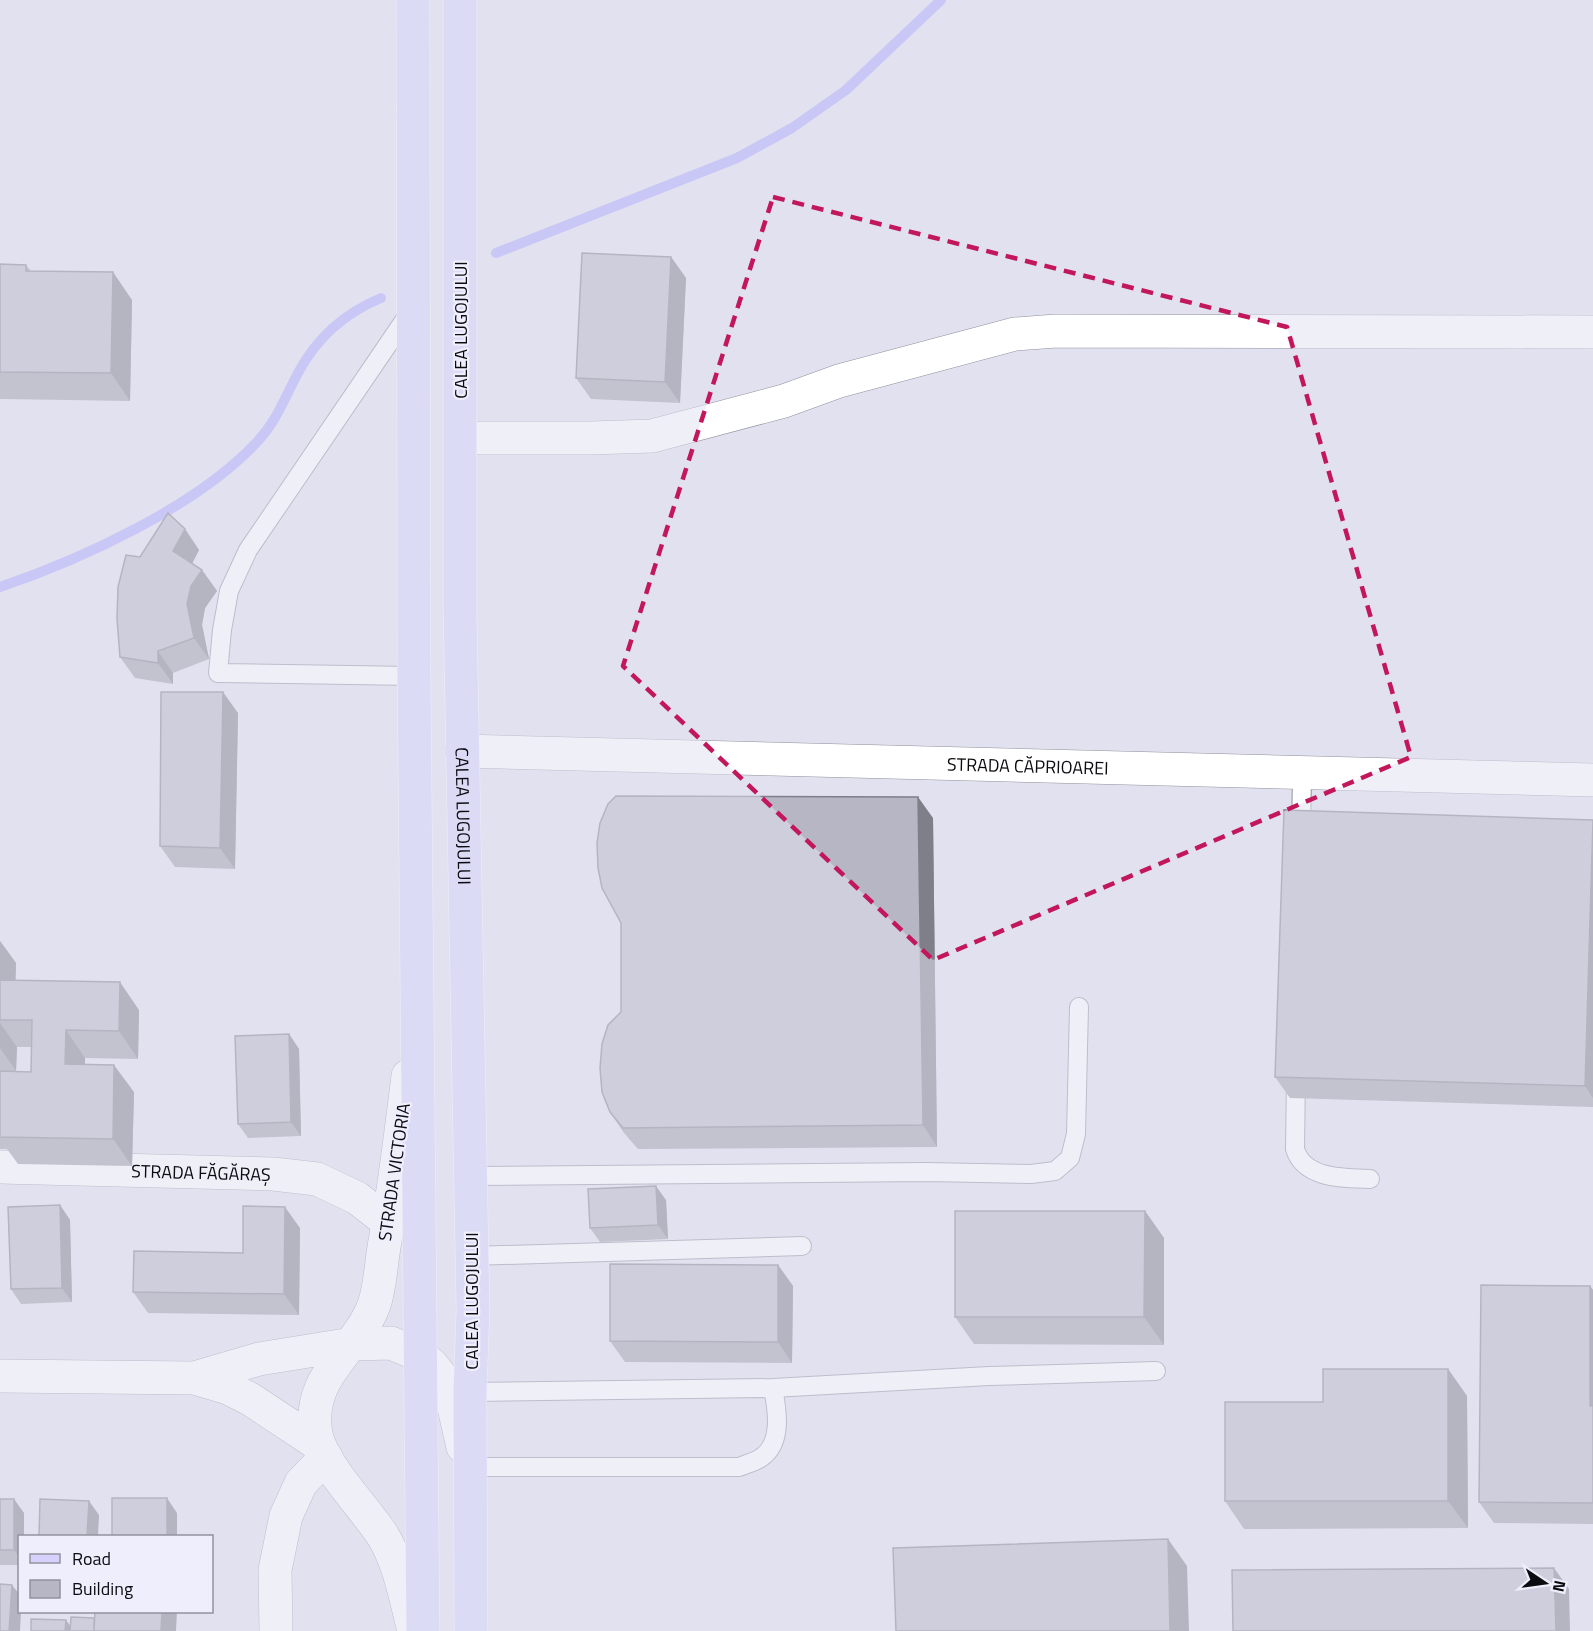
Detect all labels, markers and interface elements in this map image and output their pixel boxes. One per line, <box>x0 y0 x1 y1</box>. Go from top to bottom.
street label: CALEA LUGOJULUI <box>447 261 474 399</box>
street label: CALEA LUGOJULUI <box>449 747 479 885</box>
street label: STRADA CĂPRIOAREI <box>947 750 1109 781</box>
street label: STRADA VICTORIA <box>371 1101 417 1243</box>
street label: STRADA FĂGĂRAȘ <box>131 1157 271 1187</box>
street label: CALEA LUGOJULUI <box>458 1232 485 1370</box>
legend <box>18 1535 213 1613</box>
text: Road <box>72 1545 111 1572</box>
north arrow <box>1515 1553 1575 1613</box>
text: Building <box>72 1575 133 1602</box>
text: N <box>1547 1578 1573 1594</box>

